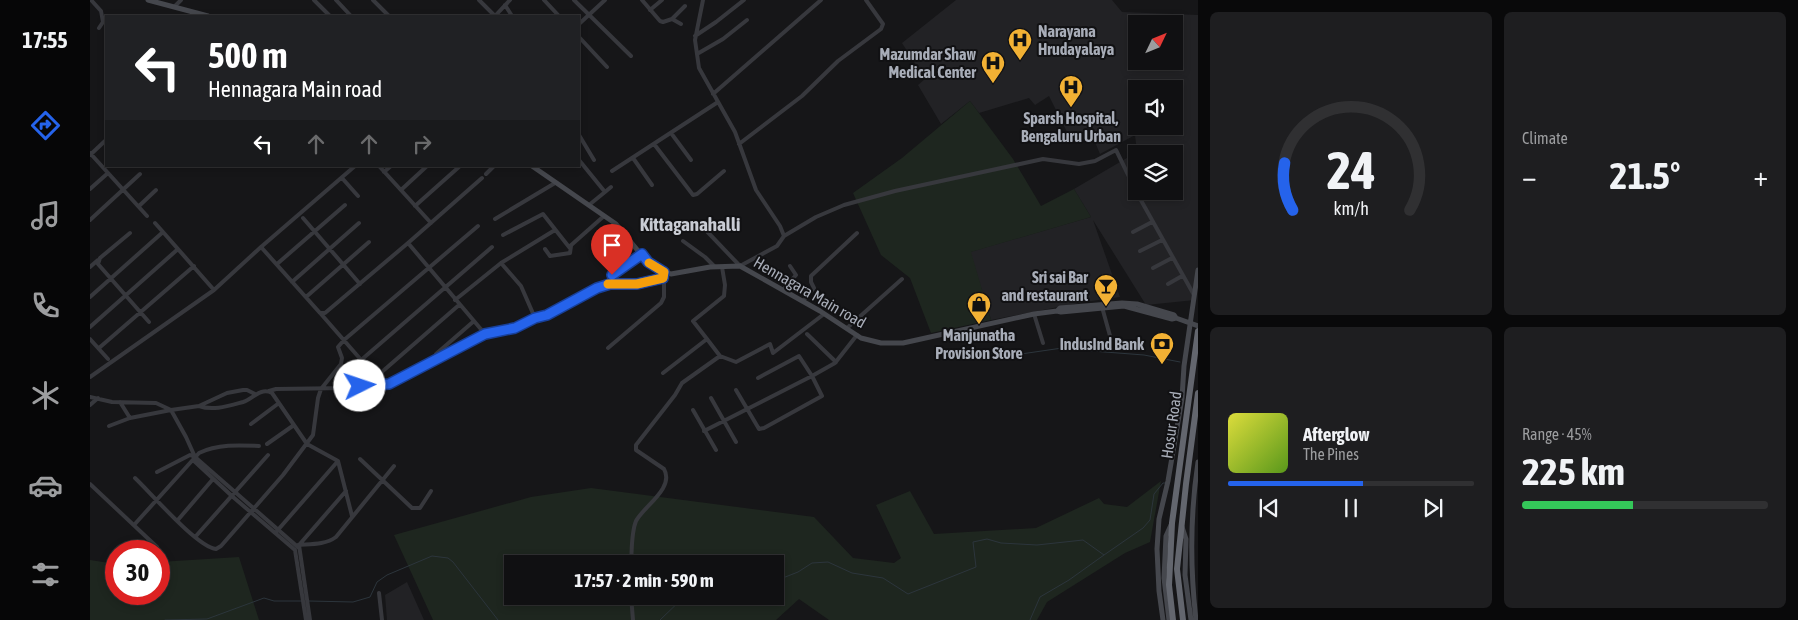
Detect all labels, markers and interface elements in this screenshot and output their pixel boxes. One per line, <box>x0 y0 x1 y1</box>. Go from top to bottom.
north arrow <box>1128 15 1182 70</box>
map controls <box>1128 15 1183 200</box>
place label: Narayana Hrudayalaya <box>1038 22 1114 58</box>
text: 17:55 <box>22 27 68 53</box>
hospital icon: Narayana Hrudayalaya <box>1007 27 1033 61</box>
icon: left <box>125 35 190 100</box>
text: 500 m <box>208 35 287 75</box>
place label: Mazumdar Shaw Medical Center <box>879 45 976 81</box>
hospital icon: Mazumdar Shaw Medical Center <box>980 50 1006 84</box>
hospital icon: Sparsh Hospital, Bengaluru Urban <box>1058 74 1084 108</box>
text: Hennagara Main road <box>208 76 382 102</box>
button: sound <box>1128 80 1183 135</box>
icon: directions <box>28 108 63 143</box>
place label: Sparsh Hospital, Bengaluru Urban <box>1021 109 1121 145</box>
text: Climate <box>1522 129 1568 147</box>
icon: left <box>249 130 277 158</box>
icon: ahead <box>302 130 330 158</box>
icon: ahead <box>355 130 383 158</box>
icon: right <box>408 130 436 158</box>
text: 24 <box>1327 140 1375 200</box>
button: layers <box>1128 145 1183 200</box>
text: 21.5° <box>1610 154 1680 197</box>
text: − <box>1522 160 1537 192</box>
text: + <box>1753 160 1768 192</box>
icon: music <box>28 198 63 233</box>
text: km/h <box>1333 198 1369 219</box>
district label: Kittaganahalli <box>640 213 740 235</box>
pin <box>591 224 633 275</box>
icon: arrive <box>598 231 626 259</box>
street label: Hennagara Main road <box>750 253 869 332</box>
place label: Sri sai Bar and restaurant <box>1001 268 1088 304</box>
bar icon: Sri sai Bar and restaurant <box>1093 273 1119 307</box>
icon: phone <box>28 288 63 323</box>
shop icon: Manjunatha Provision Store <box>966 291 992 325</box>
place label: Manjunatha Provision Store <box>935 326 1023 362</box>
bank icon: IndusInd Bank <box>1149 331 1175 365</box>
place label: IndusInd Bank <box>1060 335 1145 353</box>
position arrow <box>333 359 385 411</box>
icon: climate <box>28 378 63 413</box>
street label: Hosur Road <box>1157 390 1185 460</box>
text: Afterglow <box>1303 423 1370 445</box>
text: Range · 45% <box>1522 425 1592 443</box>
text: The Pines <box>1303 445 1359 463</box>
text: 225 km <box>1522 450 1625 493</box>
icon: car <box>28 468 63 503</box>
icon: previous <box>1255 494 1283 522</box>
icon: pause <box>1337 494 1365 522</box>
icon: next <box>1419 494 1447 522</box>
speed limit sign: 30 <box>105 540 170 605</box>
icon: filters <box>28 557 63 592</box>
text: 17:57 · 2 min · 590 m <box>574 569 714 591</box>

